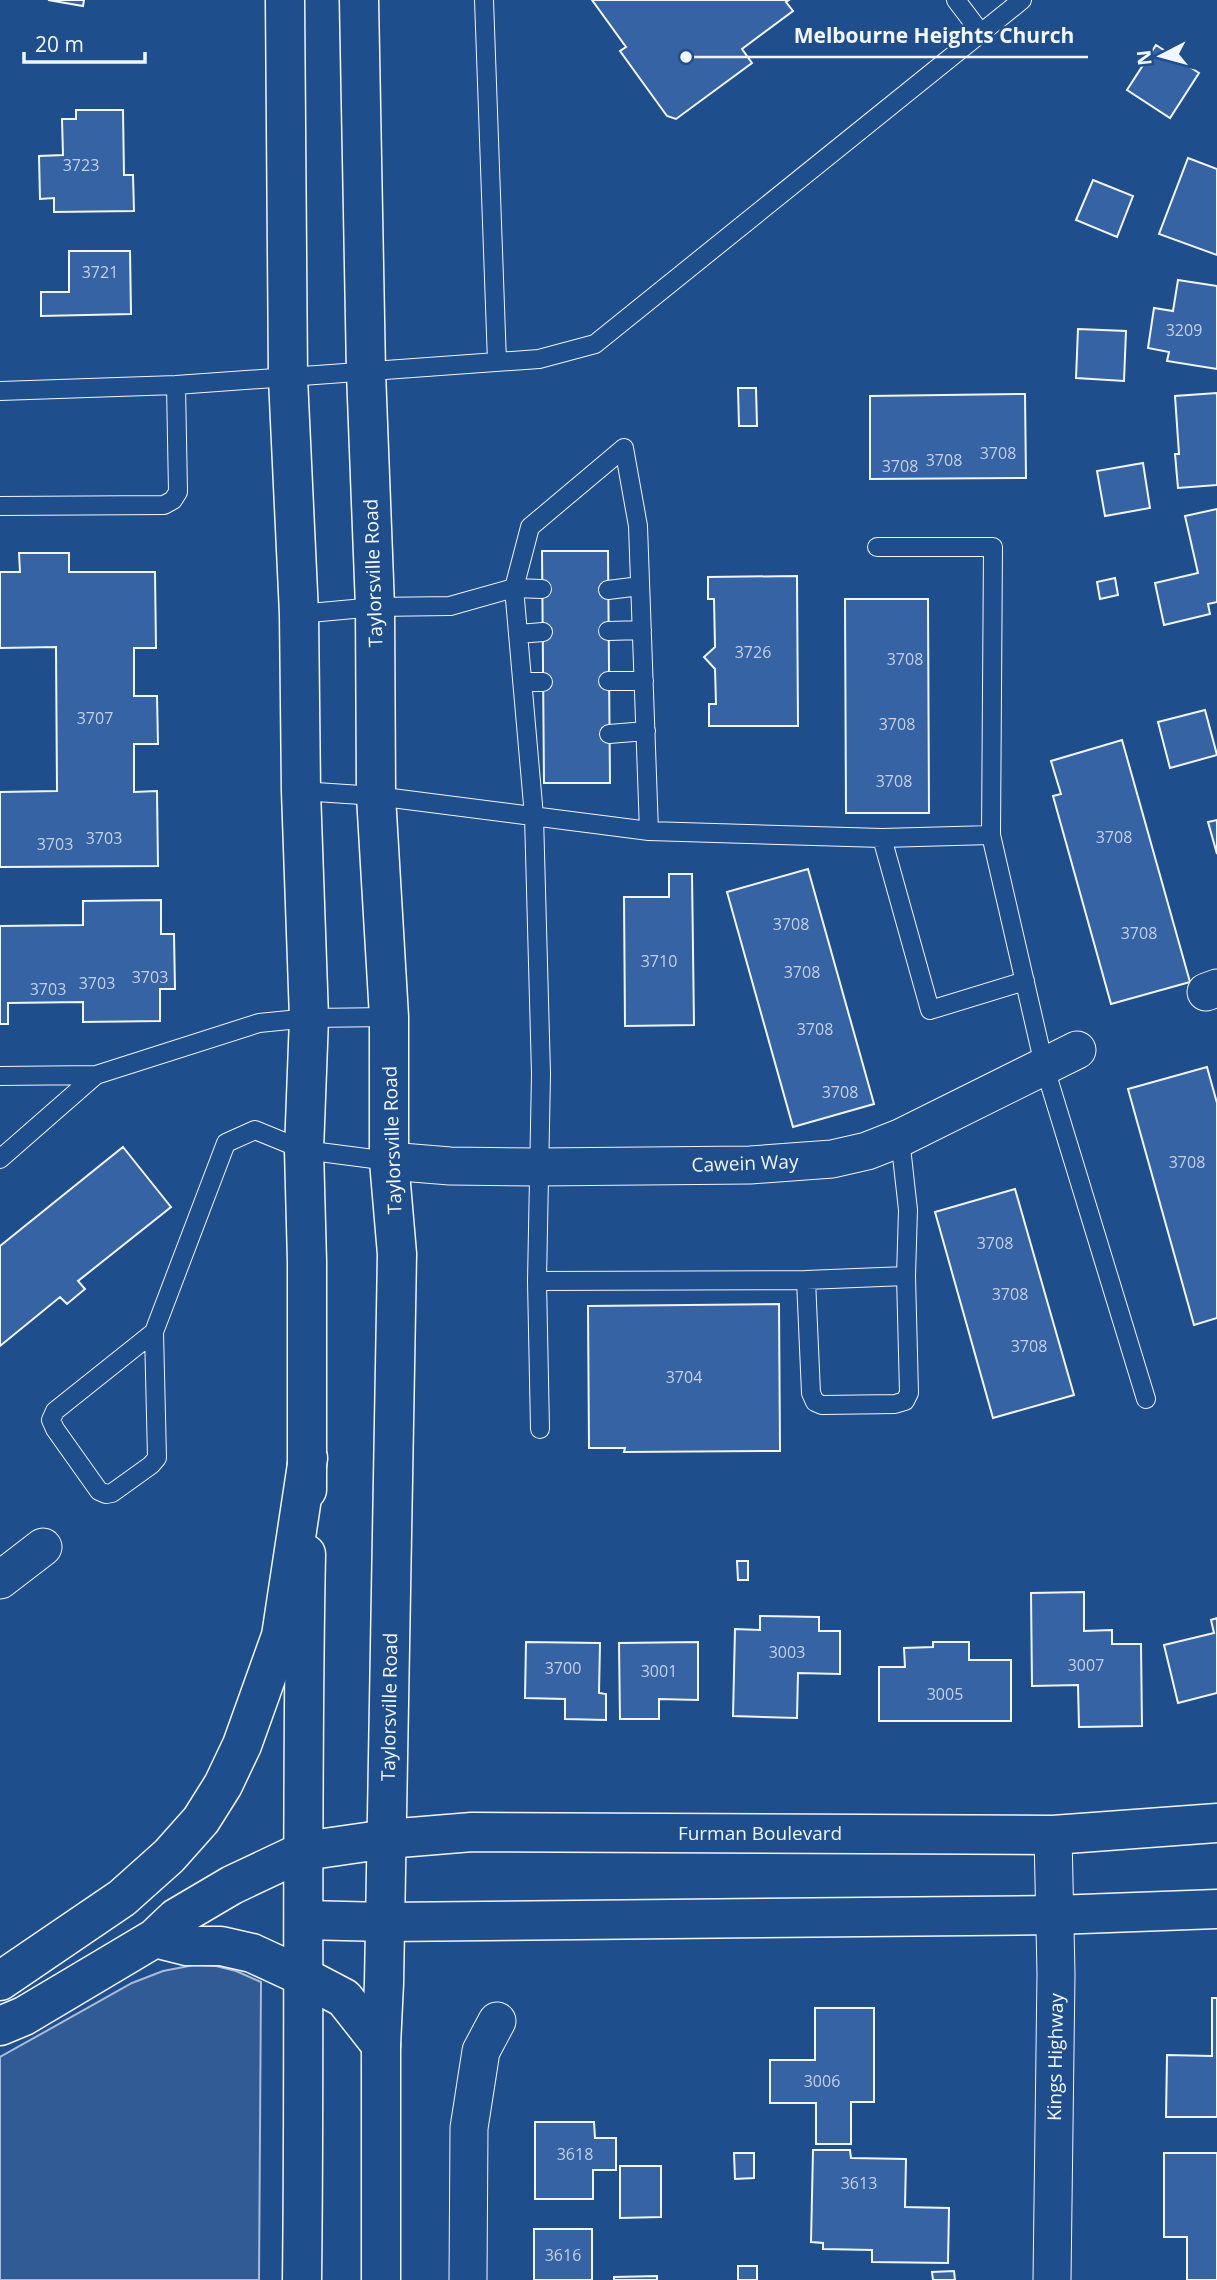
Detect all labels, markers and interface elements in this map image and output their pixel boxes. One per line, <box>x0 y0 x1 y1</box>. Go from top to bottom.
callout: Melbourne Heights Church <box>780 15 1088 57</box>
scale bar <box>24 21 145 65</box>
text: Melbourne Heights Church <box>794 21 1074 49</box>
north arrow <box>1126 21 1196 91</box>
text: 20 m <box>35 30 84 58</box>
text: N <box>1130 49 1158 67</box>
house number: 3723 <box>63 154 99 176</box>
house number: 3721 <box>82 261 118 283</box>
house number: 3209 <box>1166 319 1202 341</box>
house number: 3708 <box>980 442 1016 464</box>
house number: 3708 <box>926 449 962 471</box>
house number: 3708 <box>882 455 918 477</box>
street label: Taylorsville Road <box>357 498 389 648</box>
house number: 3726 <box>735 641 771 663</box>
house number: 3708 <box>887 648 923 670</box>
house number: 3707 <box>77 707 113 729</box>
house number: 3708 <box>879 713 915 735</box>
house number: 3708 <box>876 770 912 792</box>
house number: 3708 <box>1096 826 1132 848</box>
house number: 3703 <box>86 827 122 849</box>
house number: 3703 <box>37 833 73 855</box>
house number: 3708 <box>773 913 809 935</box>
house number: 3708 <box>1121 922 1157 944</box>
house number: 3710 <box>641 950 677 972</box>
house number: 3708 <box>784 961 820 983</box>
house number: 3703 <box>132 966 168 988</box>
house number: 3703 <box>79 972 115 994</box>
house number: 3703 <box>30 978 66 1000</box>
house number: 3708 <box>797 1018 833 1040</box>
street label: Taylorsville Road <box>376 1065 408 1215</box>
house number: 3708 <box>822 1081 858 1103</box>
street label: Cawein Way <box>691 1148 799 1178</box>
house number: 3708 <box>1169 1151 1205 1173</box>
house number: 3708 <box>977 1232 1013 1254</box>
house number: 3708 <box>992 1283 1028 1305</box>
house number: 3708 <box>1011 1335 1047 1357</box>
house number: 3704 <box>666 1366 702 1388</box>
street label: Taylorsville Road <box>375 1633 403 1781</box>
house number: 3003 <box>769 1641 805 1663</box>
house number: 3007 <box>1068 1654 1104 1676</box>
house number: 3700 <box>545 1657 581 1679</box>
house number: 3001 <box>641 1660 677 1682</box>
house number: 3005 <box>927 1683 963 1705</box>
street label: Furman Boulevard <box>678 1820 842 1846</box>
street label: Kings Highway <box>1041 1992 1069 2121</box>
house number: 3006 <box>804 2070 840 2092</box>
house number: 3618 <box>557 2143 593 2165</box>
house number: 3613 <box>841 2172 877 2194</box>
house number: 3616 <box>545 2244 581 2266</box>

